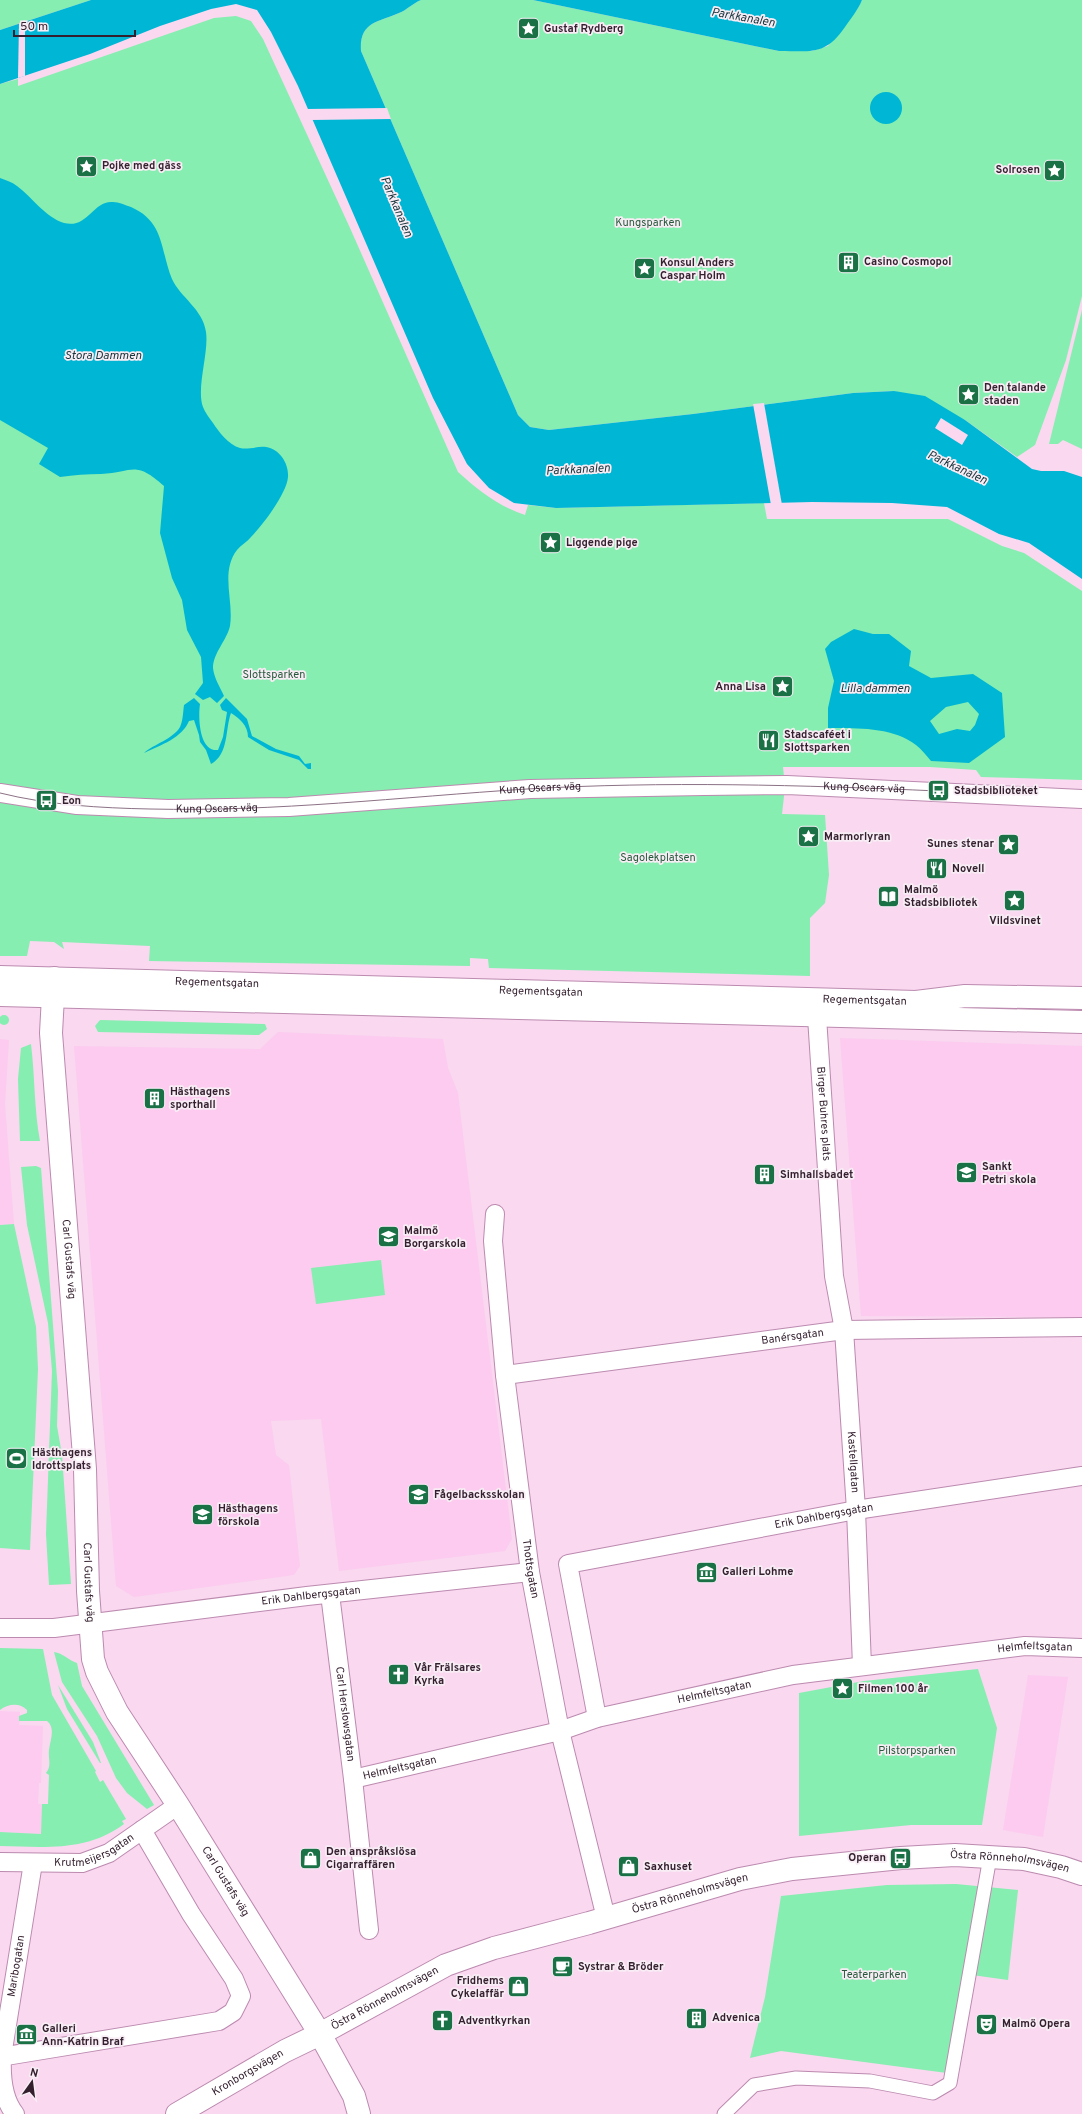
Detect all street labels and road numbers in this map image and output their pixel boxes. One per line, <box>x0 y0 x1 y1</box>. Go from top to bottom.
street label: Kung Oscars väg <box>499 779 581 798</box>
street label: Kung Oscars väg <box>823 780 905 797</box>
street label: Kung Oscars väg <box>176 801 258 816</box>
street label: Regementsgatan <box>175 975 259 991</box>
street label: Regementsgatan <box>499 984 583 1000</box>
street label: Regementsgatan <box>822 992 907 1009</box>
street label: Birger Buhres plats <box>813 1066 833 1161</box>
street label: Carl Gustafs väg <box>59 1219 79 1300</box>
street label: Banérsgatan <box>760 1326 825 1348</box>
street label: Kastellgatan <box>844 1431 862 1494</box>
street label: Erik Dahlbergsgatan <box>773 1501 874 1532</box>
street label: Thottsgatan <box>519 1538 542 1600</box>
street label: Carl Gustafs väg <box>80 1542 97 1623</box>
street label: Erik Dahlbergsgatan <box>260 1583 361 1609</box>
street label: Helmfeltsgatan <box>997 1639 1073 1656</box>
street label: Carl Herslowsgatan <box>332 1666 358 1762</box>
street label: Helmfeltsgatan <box>676 1677 753 1707</box>
street label: Helmfeltsgatan <box>361 1753 438 1783</box>
street label: Krutmeijersgatan <box>54 1831 137 1870</box>
street label: Carl Gustafs väg <box>198 1844 252 1919</box>
street label: Östra Rönneholmsvägen <box>950 1847 1071 1876</box>
street label: Östra Rönneholmsvägen <box>630 1871 749 1917</box>
street label: Maribogatan <box>5 1934 28 1998</box>
street label: Östra Rönneholmsvägen <box>328 1963 441 2034</box>
street label: Kronborgsvägen <box>209 2046 286 2099</box>

